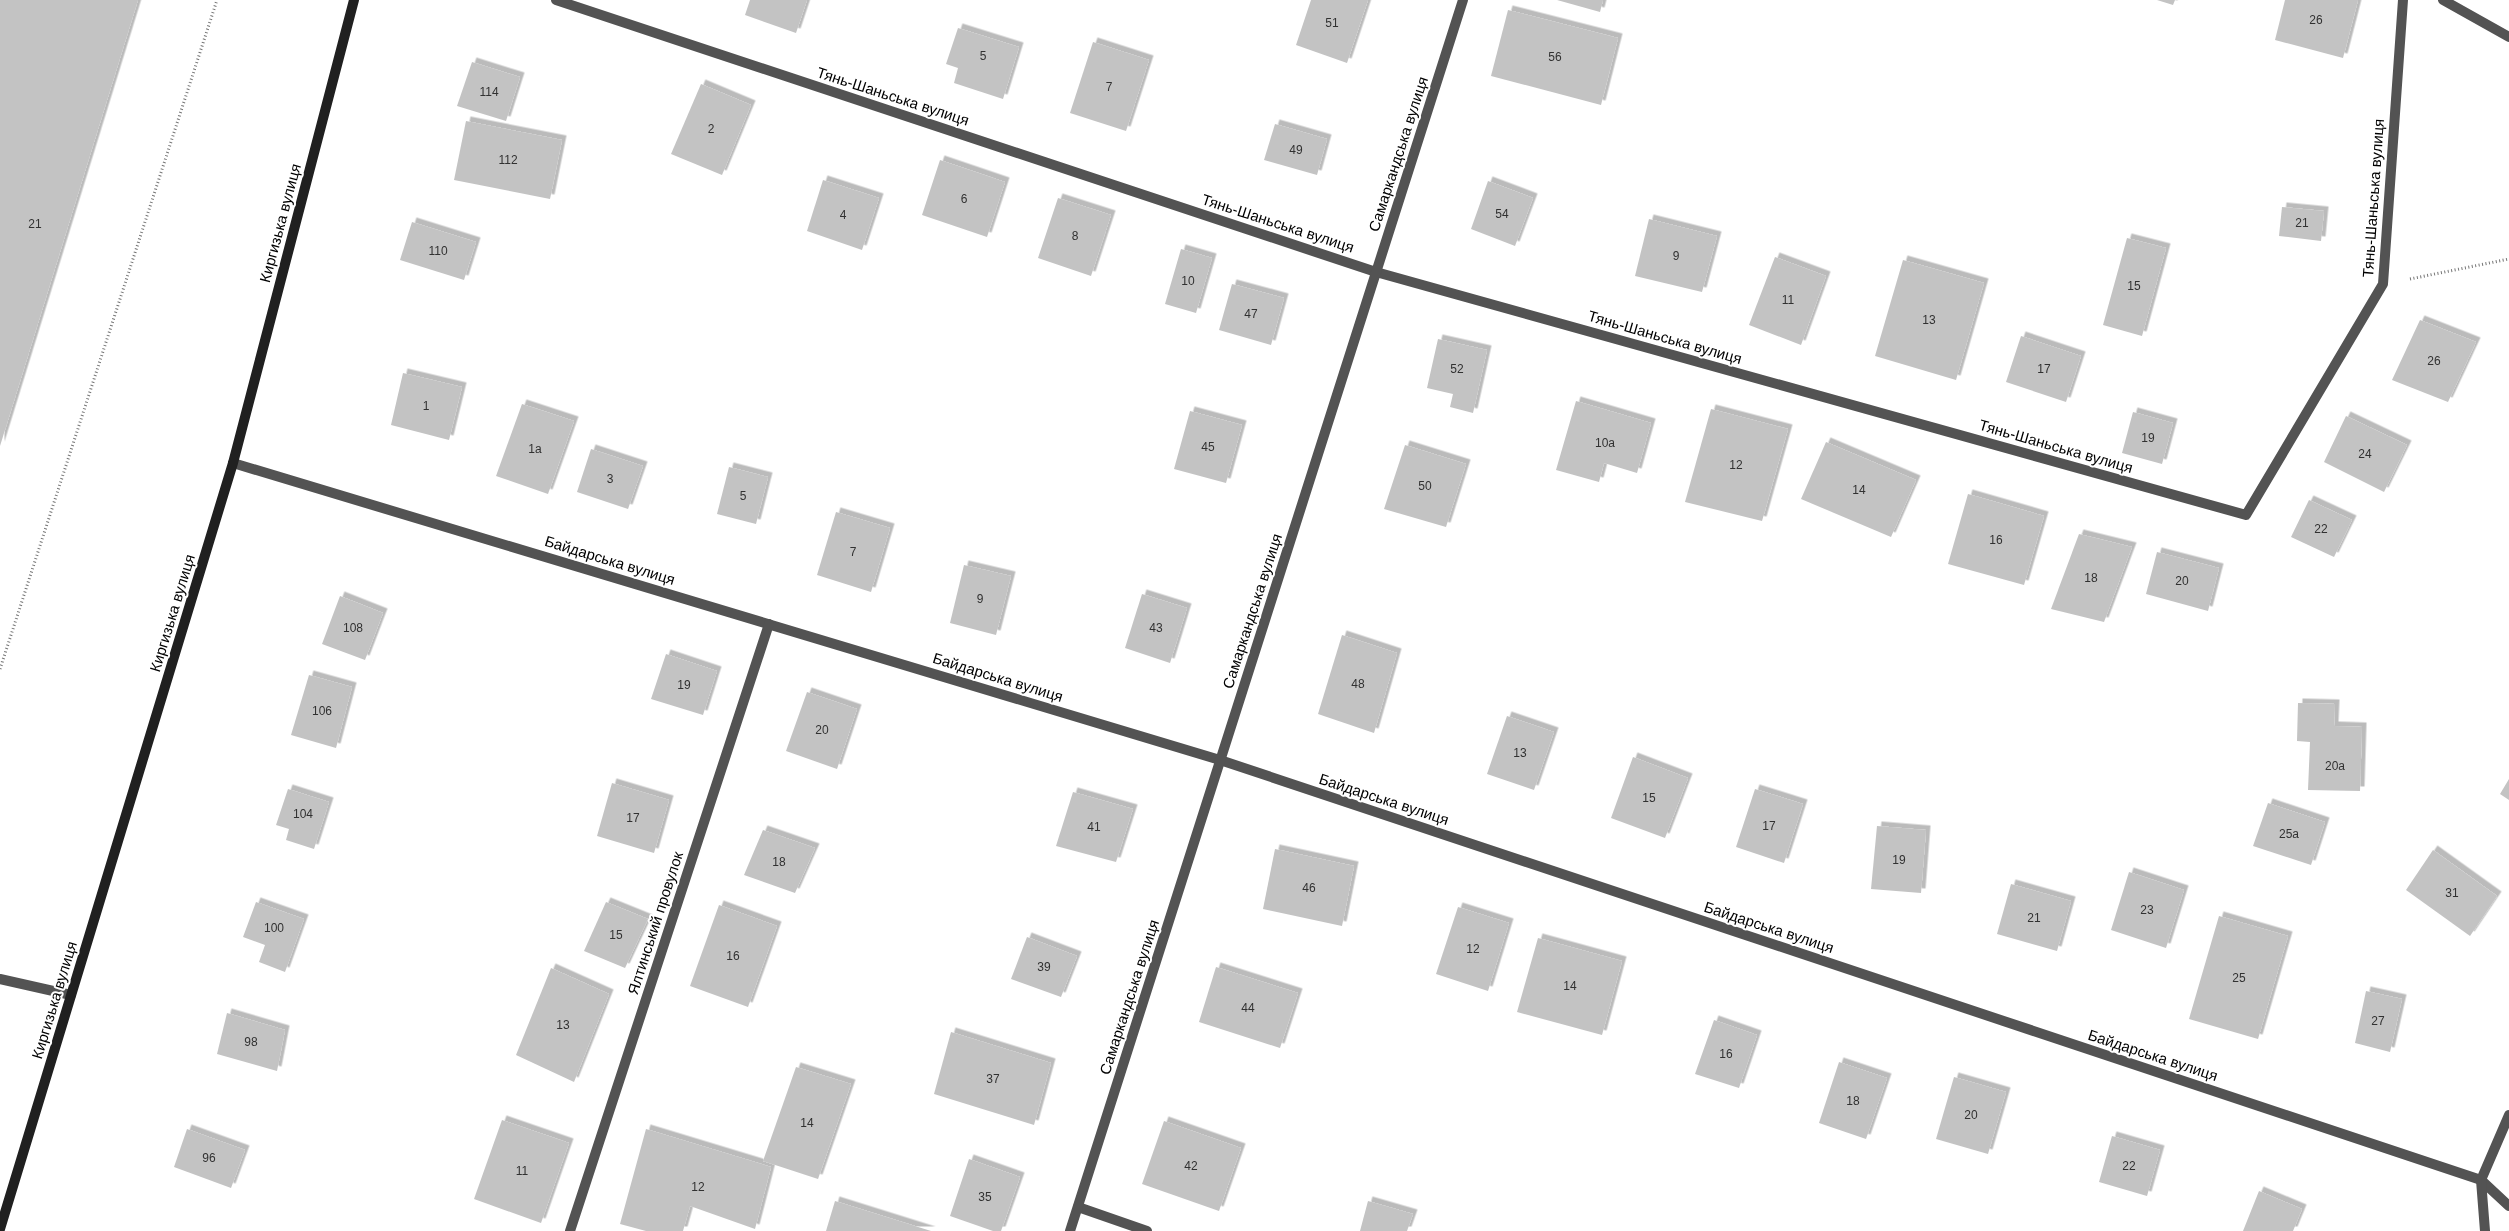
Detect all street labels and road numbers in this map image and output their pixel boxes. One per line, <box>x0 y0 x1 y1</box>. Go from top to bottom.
street label: Тянь-Шаньська вулиця <box>815 63 971 129</box>
street label: Самаркандська вулиця <box>1365 74 1431 234</box>
street label: Тянь-Шаньська вулиця <box>2359 118 2387 278</box>
street label: Киргизька вулиця <box>256 162 304 284</box>
street label: Тянь-Шаньська вулиця <box>1200 190 1356 256</box>
street label: Тянь-Шаньська вулиця <box>1586 307 1744 367</box>
street label: Тянь-Шаньська вулиця <box>1977 416 2135 476</box>
street label: Самаркандська вулиця <box>1219 531 1285 691</box>
street label: Байдарська вулиця <box>543 532 677 588</box>
street label: Киргизька вулиця <box>146 552 198 674</box>
street label: Байдарська вулиця <box>931 649 1065 705</box>
street label: Байдарська вулиця <box>1317 770 1451 828</box>
street label: Ялтинський провулок <box>624 849 686 997</box>
street label: Байдарська вулиця <box>1702 898 1836 956</box>
street label: Самаркандська вулиця <box>1096 917 1162 1077</box>
street label: Киргизька вулиця <box>28 939 80 1061</box>
street label: Байдарська вулиця <box>2086 1026 2220 1084</box>

